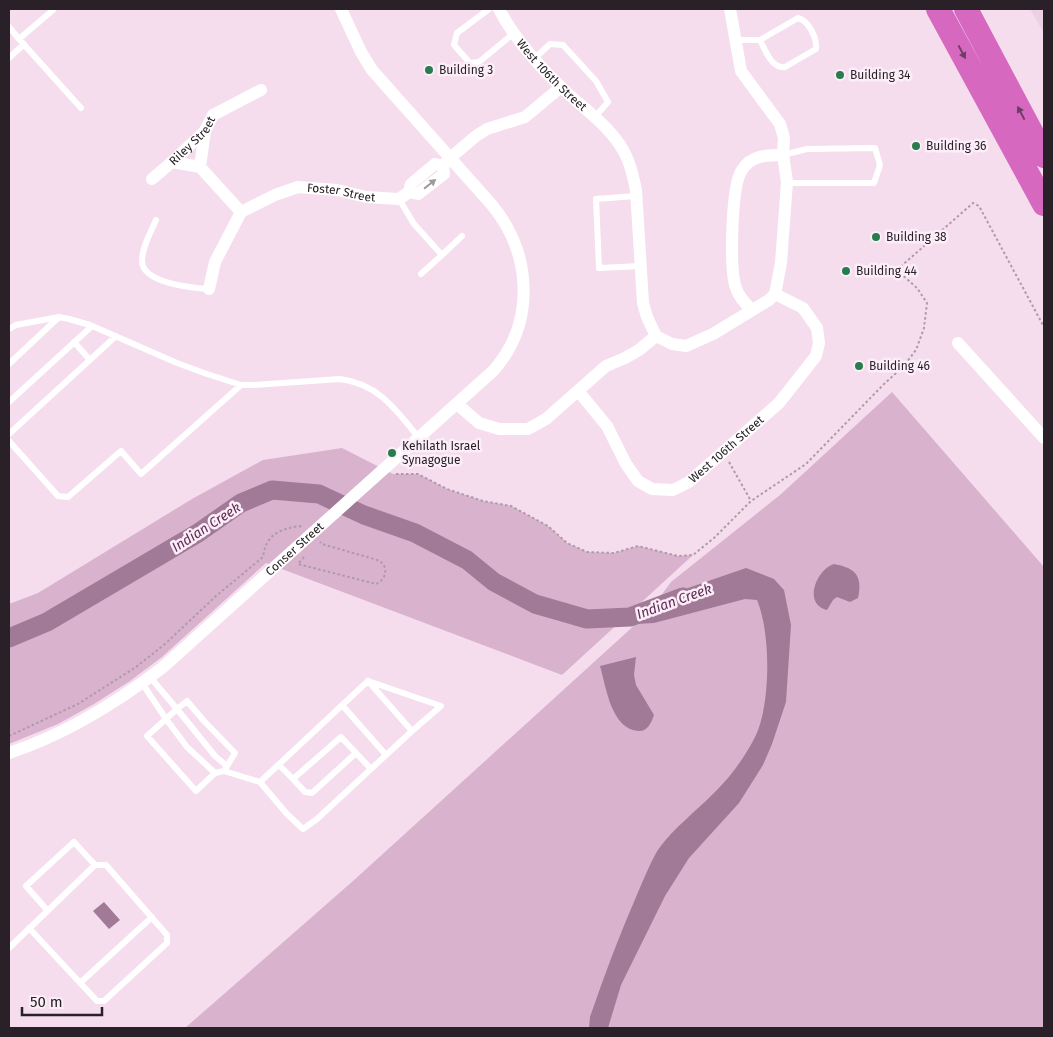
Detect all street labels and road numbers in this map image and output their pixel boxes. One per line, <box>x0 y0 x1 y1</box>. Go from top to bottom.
street label: West 106th Street <box>514 36 590 114</box>
street label: Riley Street <box>166 113 219 168</box>
street label: Foster Street <box>306 181 376 205</box>
street label: West 106th Street <box>686 412 767 486</box>
street label: Conser Street <box>263 519 327 579</box>

